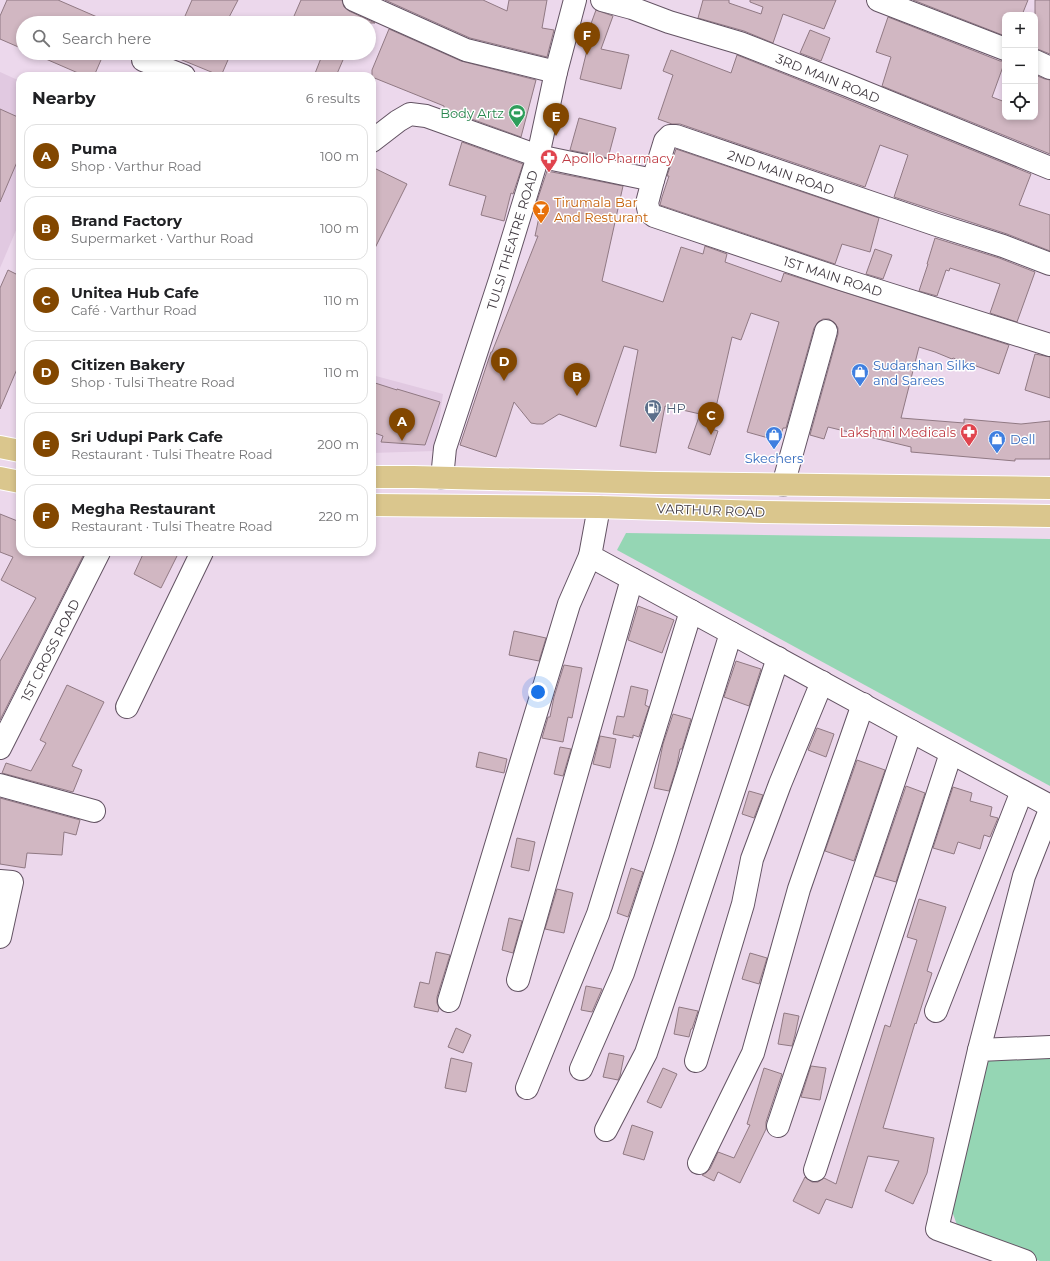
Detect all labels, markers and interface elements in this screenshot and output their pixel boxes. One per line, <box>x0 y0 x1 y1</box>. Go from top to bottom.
map controls <box>1002 12 1038 120</box>
button: + <box>1002 12 1038 48</box>
search box <box>16 16 376 60</box>
pin: F <box>574 22 600 55</box>
icon: search <box>30 27 52 49</box>
text: Search here <box>62 29 151 48</box>
button: − <box>1002 48 1038 84</box>
street label: 3RD MAIN ROAD <box>774 50 883 106</box>
button: locate <box>1002 84 1038 120</box>
text: Nearby <box>32 88 96 108</box>
text: 6 results <box>306 90 360 106</box>
sports icon: Body Artz <box>507 103 527 128</box>
pin: E <box>543 103 569 136</box>
place label: Body Artz <box>440 105 504 121</box>
text: Puma <box>71 139 117 158</box>
street label: 2ND MAIN ROAD <box>725 146 837 198</box>
text: A <box>41 148 51 164</box>
text: 100 m <box>320 148 359 164</box>
pharmacy icon: Apollo Pharmacy <box>539 148 559 173</box>
place label: Apollo Pharmacy <box>562 150 674 166</box>
text: Shop · Varthur Road <box>71 158 202 174</box>
street label: TULSI THEATRE ROAD <box>483 168 541 312</box>
place label: Tirumala Bar And Resturant <box>554 194 648 225</box>
bar icon: Tirumala Bar And Resturant <box>531 199 551 224</box>
text: Brand Factory <box>71 211 182 230</box>
text: B <box>41 220 51 236</box>
text: 100 m <box>320 220 359 236</box>
text: Supermarket · Varthur Road <box>71 230 254 246</box>
street label: 1ST MAIN ROAD <box>781 252 885 300</box>
text: Unitea Hub Cafe <box>71 283 199 302</box>
text: C <box>41 292 51 308</box>
text: 110 m <box>324 292 359 308</box>
text: Café · Varthur Road <box>71 302 197 318</box>
pin: D <box>491 348 517 381</box>
text: Citizen Bakery <box>71 355 185 374</box>
place label: Sudarshan Silks and Sarees <box>873 357 975 388</box>
shop icon: Sudarshan Silks and Sarees <box>850 362 870 387</box>
pin: B <box>564 363 590 396</box>
text: D <box>41 364 51 380</box>
text: 110 m <box>324 364 359 380</box>
text: Shop · Tulsi Theatre Road <box>71 374 235 390</box>
fuel station icon: HP <box>643 398 663 423</box>
place label: HP <box>666 400 686 416</box>
pin: C <box>698 402 724 435</box>
pin: A <box>389 408 415 441</box>
pharmacy icon: Lakshmi Medicals <box>959 422 979 447</box>
place label: Lakshmi Medicals <box>840 424 956 440</box>
shop icon: Skechers <box>764 425 784 450</box>
text: Sri Udupi Park Cafe <box>71 427 223 446</box>
shop icon: Dell <box>987 429 1007 454</box>
place label: Dell <box>1010 431 1036 447</box>
text: E <box>42 436 50 452</box>
text: 200 m <box>317 436 359 452</box>
text: Restaurant · Tulsi Theatre Road <box>71 446 272 462</box>
place label: Skechers <box>745 450 803 466</box>
text: Megha Restaurant <box>71 499 215 518</box>
street label: VARTHUR ROAD <box>656 500 766 520</box>
text: F <box>42 508 50 524</box>
text: 220 m <box>318 508 359 524</box>
text: Restaurant · Tulsi Theatre Road <box>71 518 272 534</box>
street label: 1ST CROSS ROAD <box>17 596 83 704</box>
your location <box>528 682 548 702</box>

